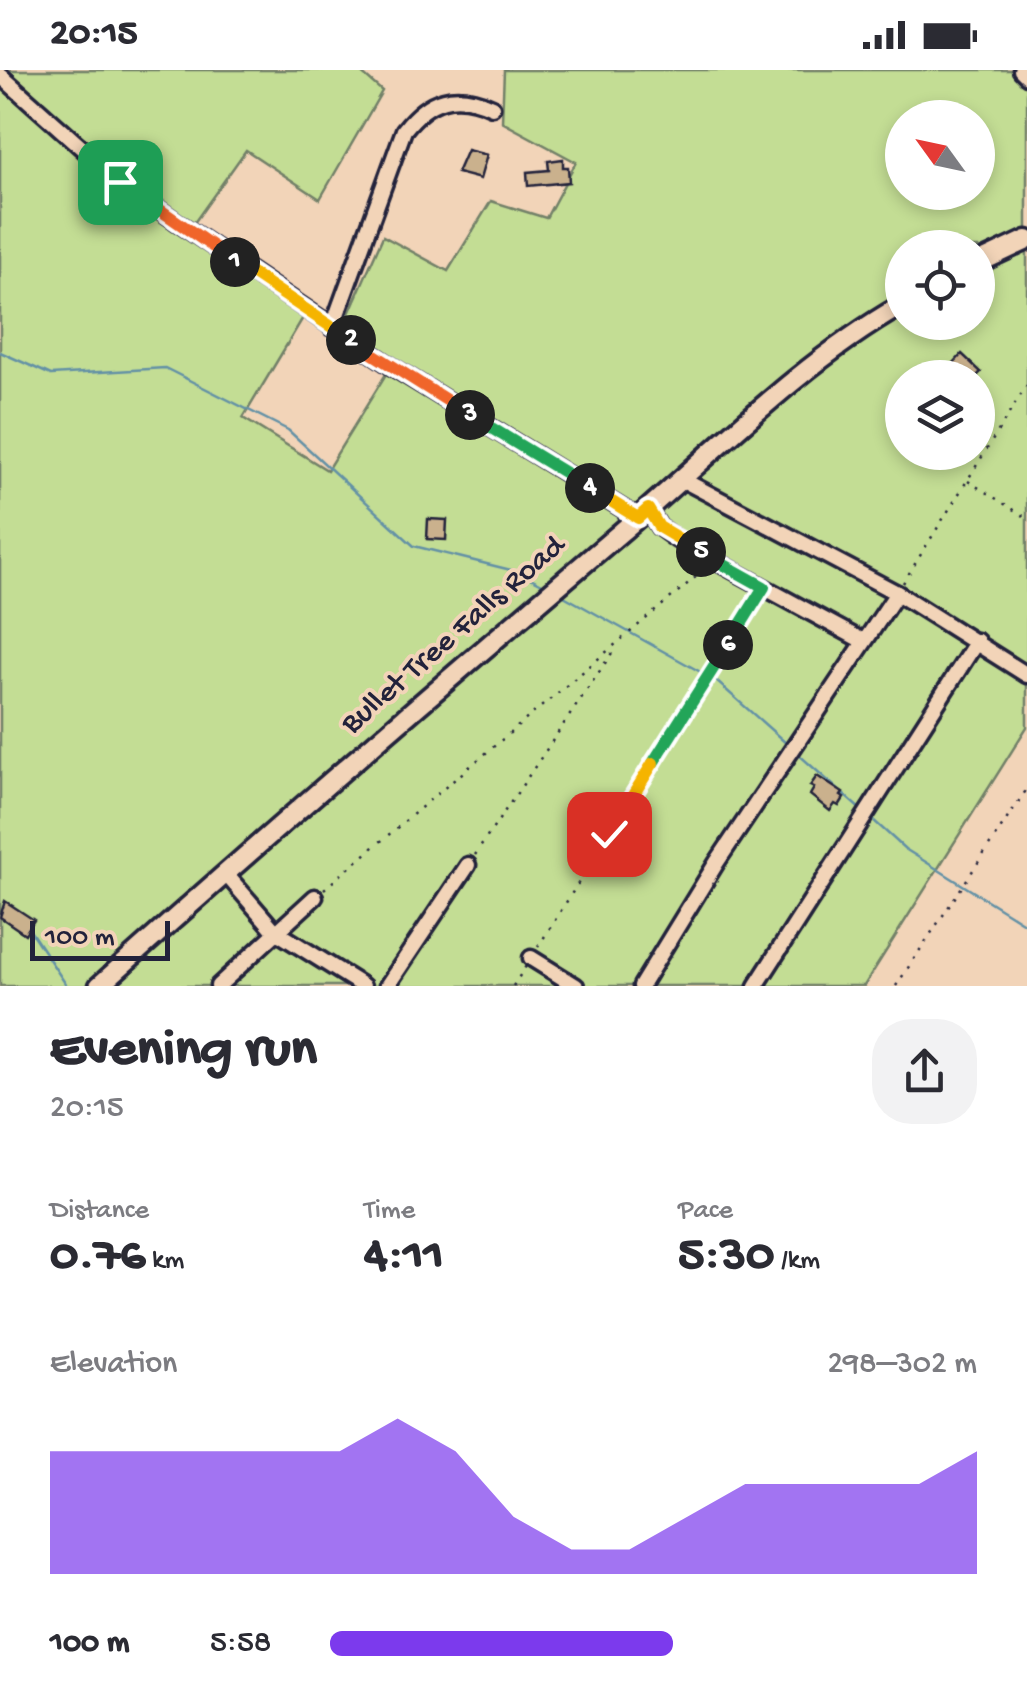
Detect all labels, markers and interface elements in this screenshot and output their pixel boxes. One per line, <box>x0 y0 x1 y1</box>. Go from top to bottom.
text: 20:15 <box>50 13 137 57</box>
north arrow <box>885 100 995 210</box>
map controls <box>885 100 995 470</box>
pin <box>78 140 163 225</box>
icon: arrive <box>93 155 148 210</box>
button: locate <box>885 230 995 340</box>
pin: 1 <box>210 237 260 287</box>
text: 1 <box>229 245 241 278</box>
pin: 2 <box>326 315 376 365</box>
text: 2 <box>344 323 358 356</box>
button: layers <box>885 360 995 470</box>
pin: 3 <box>445 390 495 440</box>
text: 3 <box>463 398 477 431</box>
pin: 4 <box>565 463 615 513</box>
text: 4 <box>583 471 597 504</box>
street label: Bullet Tree Falls Road <box>333 527 575 744</box>
pin: 5 <box>676 527 726 577</box>
text: 5 <box>694 535 708 568</box>
pin: 6 <box>703 620 753 670</box>
text: 6 <box>721 628 735 661</box>
pin <box>567 792 652 877</box>
icon: check <box>582 807 637 862</box>
scale bar <box>30 916 170 960</box>
text: 100 m <box>45 922 115 955</box>
button: share <box>872 1019 977 1124</box>
text: Evening run <box>50 1020 317 1084</box>
text: 20:15 <box>50 1090 124 1128</box>
text: Distance <box>50 1195 149 1228</box>
text: Time <box>364 1195 415 1228</box>
text: Pace <box>678 1195 733 1228</box>
text: 0.76 <box>50 1228 145 1287</box>
text: 4:11 <box>364 1228 444 1287</box>
text: 5:30 <box>678 1228 774 1287</box>
text: km <box>145 1245 184 1278</box>
text: /km <box>774 1245 820 1278</box>
text: Elevation <box>50 1346 177 1384</box>
text: 298–302 m <box>827 1346 977 1384</box>
text: 100 m <box>50 1625 130 1663</box>
text: 5:58 <box>210 1625 271 1663</box>

